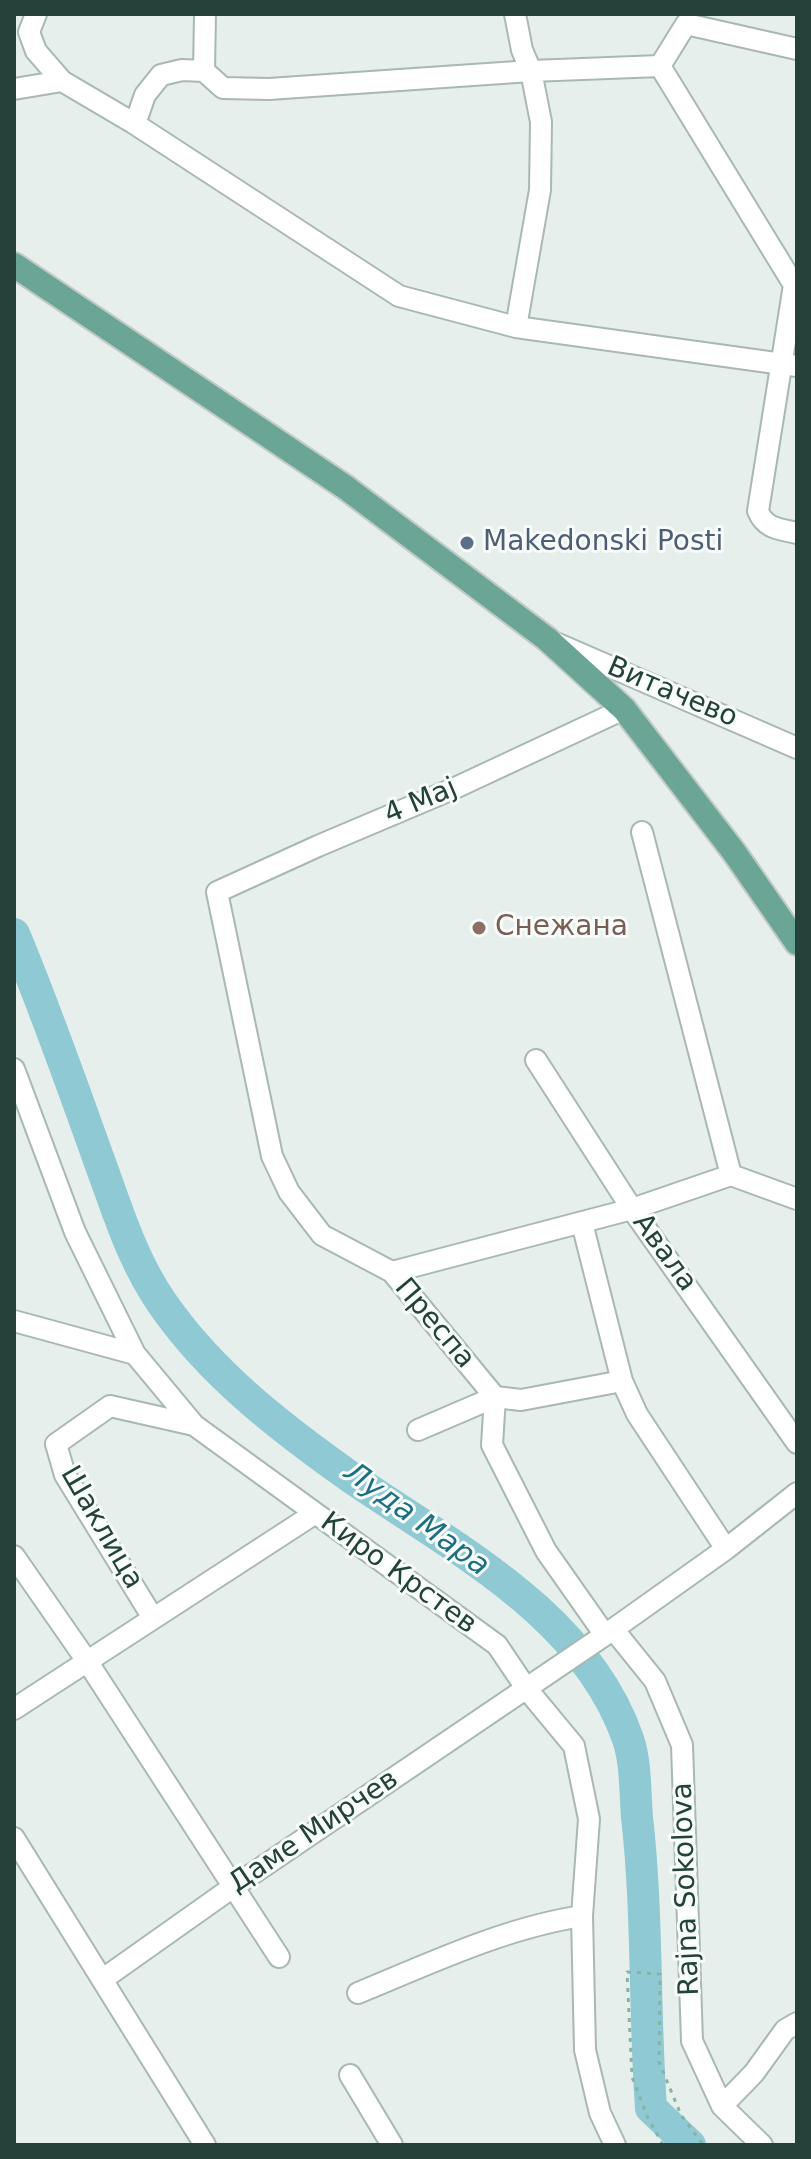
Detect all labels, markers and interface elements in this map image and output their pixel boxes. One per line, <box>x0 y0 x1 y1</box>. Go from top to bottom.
place label: Makedonski Posti <box>483 526 723 560</box>
marker: Makedonski Posti <box>458 534 476 552</box>
street label: Витачево <box>602 651 742 735</box>
street label: 4 Мај <box>380 772 462 832</box>
place label: Снежана <box>495 911 628 945</box>
marker: Снежана <box>470 919 488 937</box>
street label: Авала <box>625 1208 703 1298</box>
street label: Преспа <box>387 1272 481 1376</box>
water label: Луда Мара <box>336 1455 496 1585</box>
street label: Шаклица <box>52 1461 150 1595</box>
street label: Киро Крстев <box>313 1506 483 1642</box>
street label: Даме Мирчев <box>223 1763 405 1901</box>
street label: Rajna Sokolova <box>666 1782 708 1996</box>

